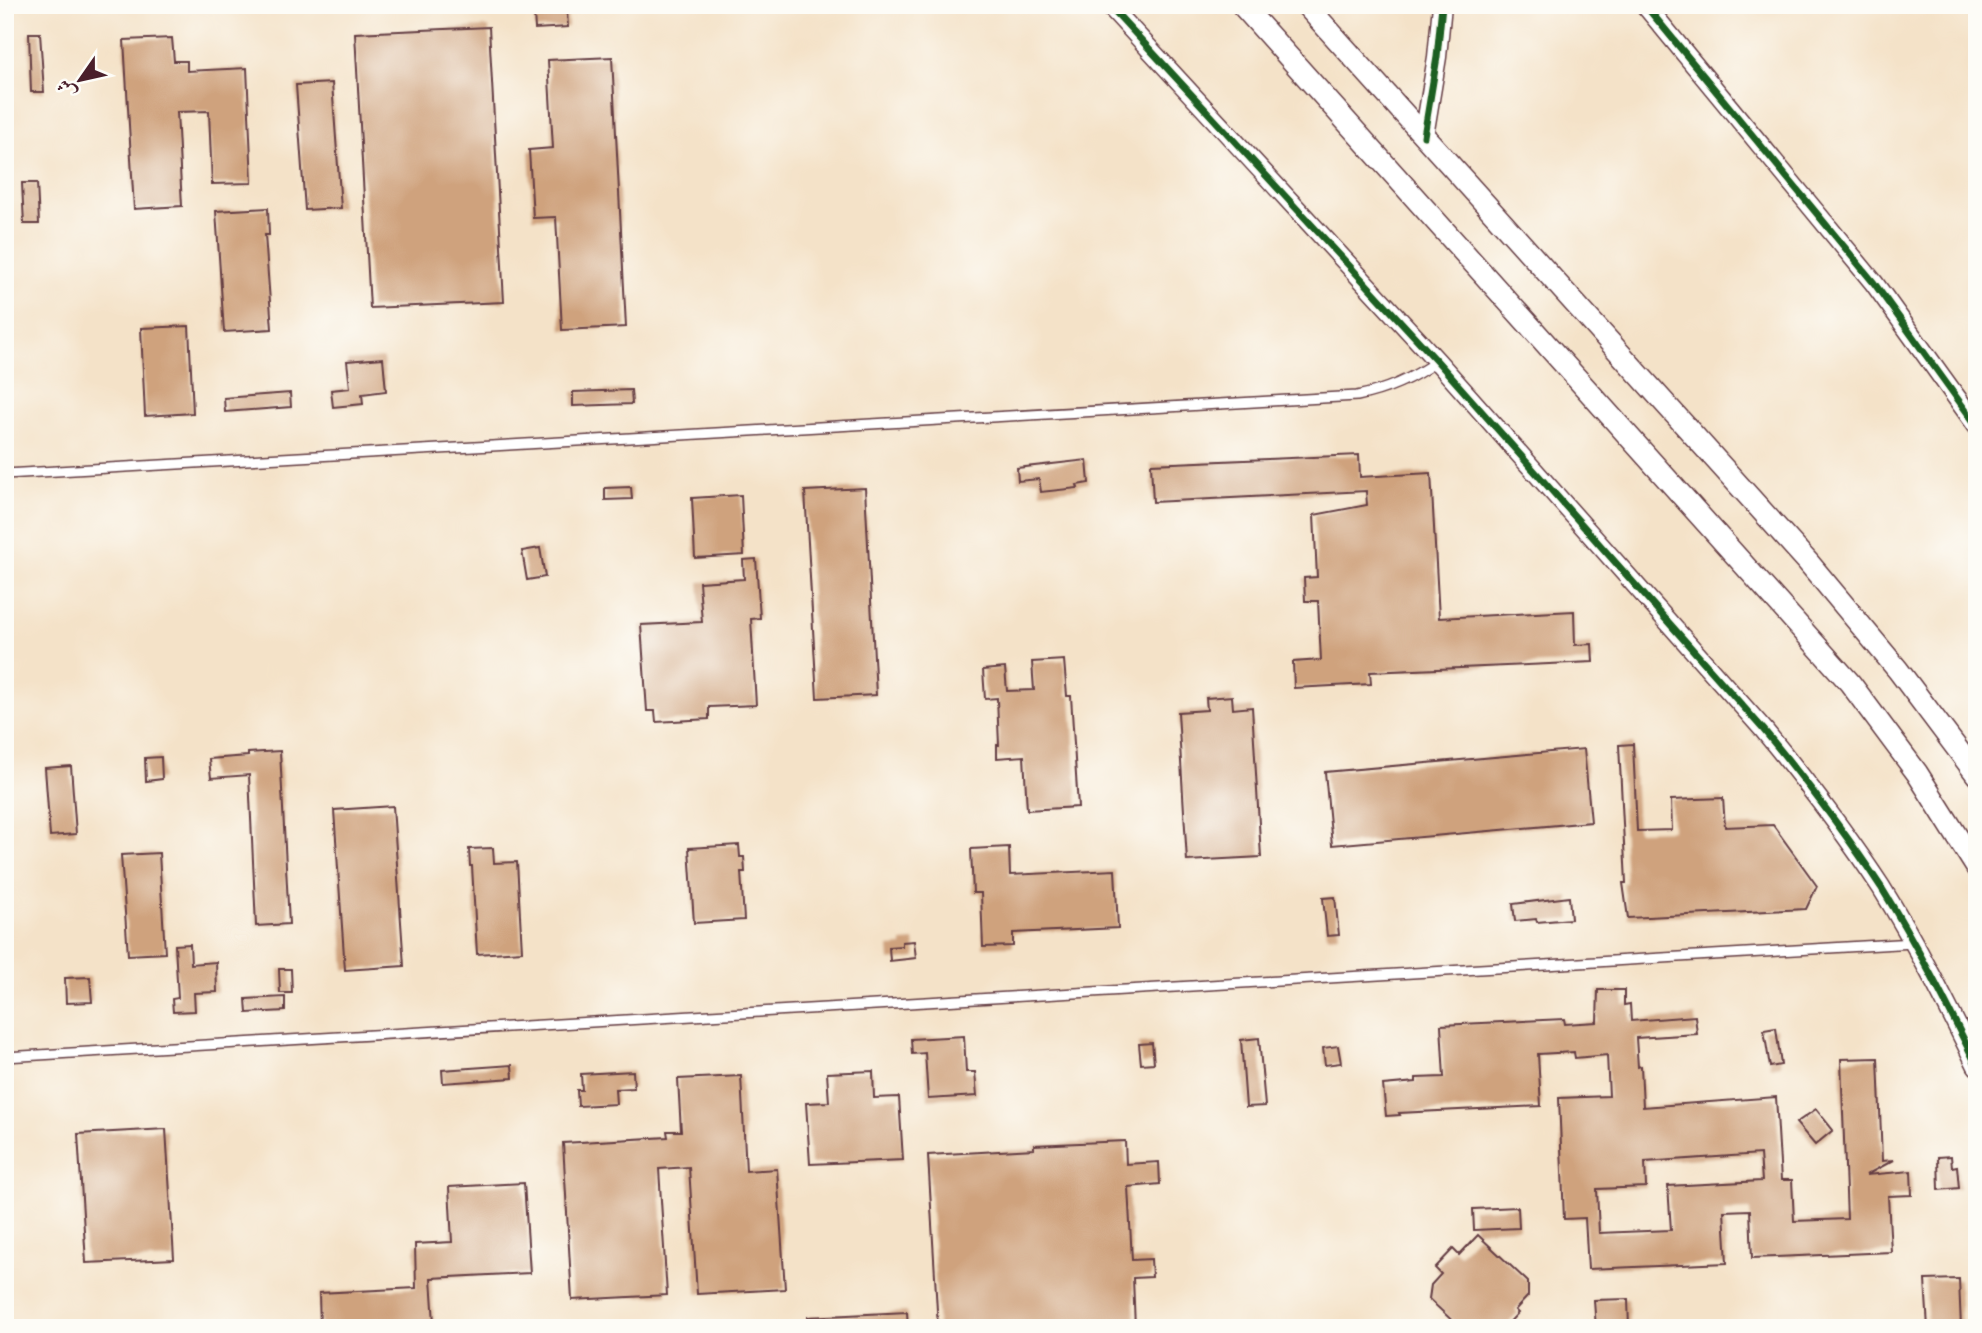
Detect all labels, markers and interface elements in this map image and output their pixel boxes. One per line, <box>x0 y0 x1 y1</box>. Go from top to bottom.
north arrow <box>46 46 116 116</box>
text: ش <box>51 74 83 104</box>

